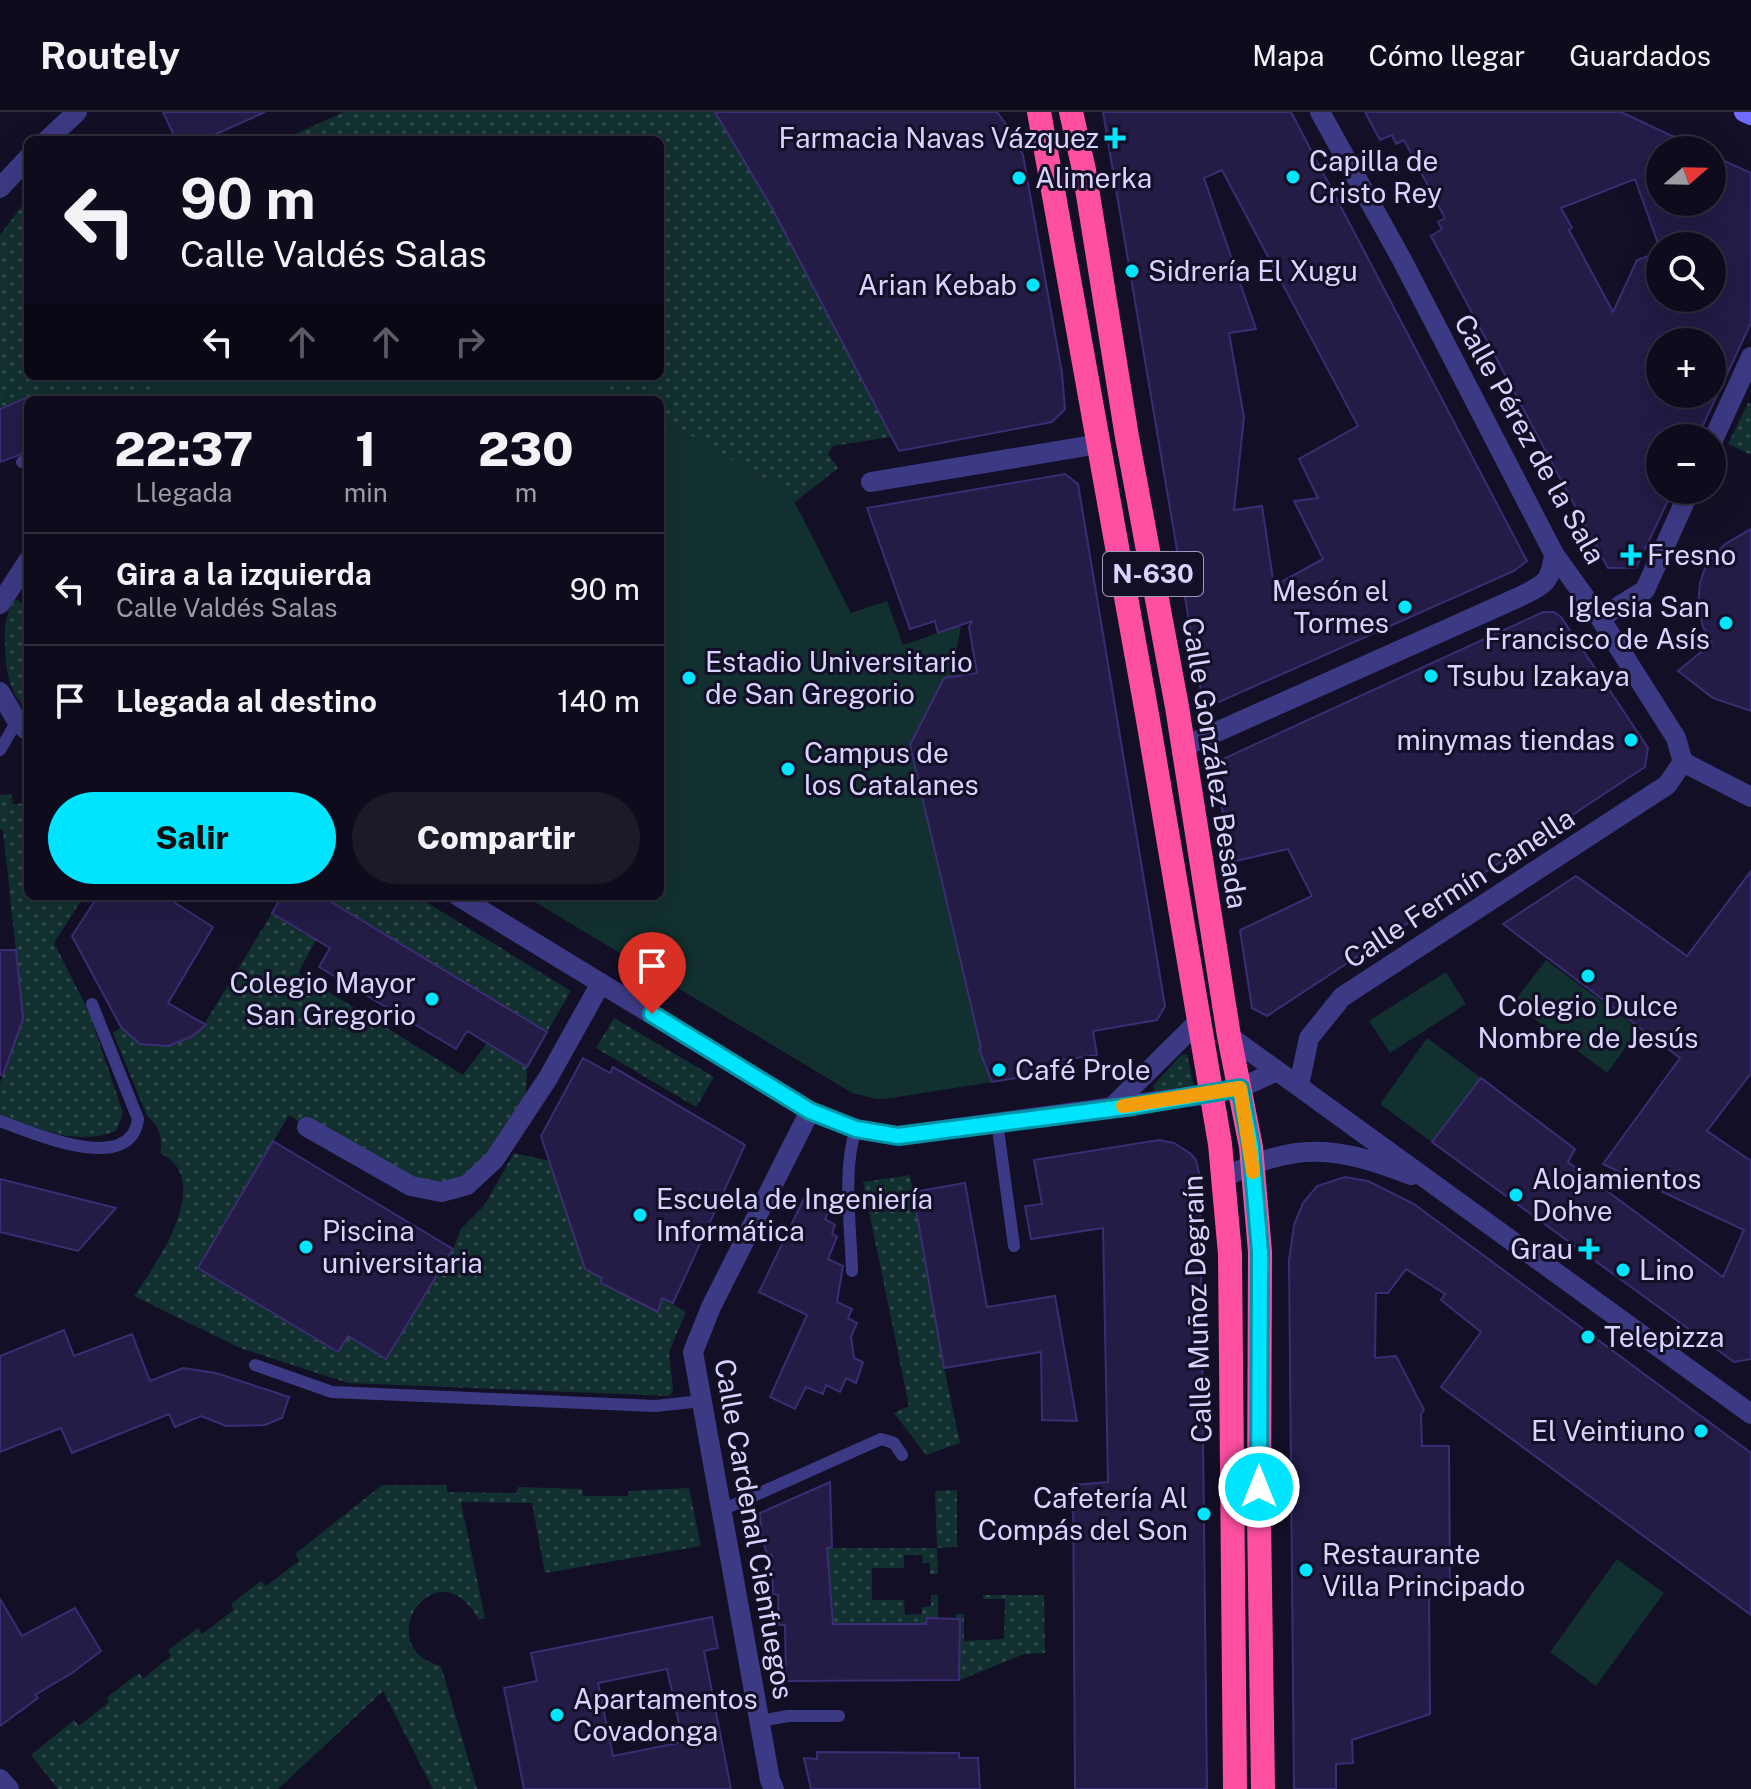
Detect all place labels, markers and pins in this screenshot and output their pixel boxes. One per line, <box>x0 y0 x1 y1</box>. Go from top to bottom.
place label: Farmacia Navas Vázquez <box>779 121 1099 154</box>
marker: Farmacia Navas Vázquez <box>1106 129 1124 147</box>
place label: Capilla de Cristo Rey <box>1309 144 1442 209</box>
place label: Alimerka <box>1035 161 1152 194</box>
marker: Capilla de Cristo Rey <box>1284 168 1302 186</box>
marker: Alimerka <box>1010 169 1028 187</box>
place label: Sidrería El Xugu <box>1148 254 1358 287</box>
marker: Sidrería El Xugu <box>1123 262 1141 280</box>
place label: Arian Kebab <box>858 268 1017 301</box>
marker: Arian Kebab <box>1024 276 1042 294</box>
place label: Fresno <box>1647 538 1736 571</box>
marker: Fresno <box>1622 546 1640 564</box>
place label: Mesón el Tormes <box>1272 574 1389 639</box>
place label: Iglesia San Francisco de Asís <box>1484 590 1710 655</box>
marker: Mesón el Tormes <box>1396 598 1414 616</box>
marker: Iglesia San Francisco de Asís <box>1717 614 1735 632</box>
place label: Estadio Universitario de San Gregorio <box>705 645 973 710</box>
place label: Tsubu Izakaya <box>1447 659 1630 692</box>
marker: Tsubu Izakaya <box>1422 667 1440 685</box>
marker: Estadio Universitario de San Gregorio <box>680 669 698 687</box>
place label: minymas tiendas <box>1397 723 1615 756</box>
marker: minymas tiendas <box>1622 731 1640 749</box>
place label: Campus de los Catalanes <box>804 736 979 801</box>
marker: Campus de los Catalanes <box>779 760 797 778</box>
pin <box>618 932 686 1014</box>
place label: Colegio Mayor San Gregorio <box>229 966 416 1031</box>
marker: Colegio Dulce Nombre de Jesús <box>1579 967 1597 985</box>
place label: Colegio Dulce Nombre de Jesús <box>1478 989 1698 1054</box>
marker: Colegio Mayor San Gregorio <box>423 990 441 1008</box>
place label: Café Prole <box>1015 1053 1151 1086</box>
marker: Café Prole <box>990 1061 1008 1079</box>
place label: Alojamientos Dohve <box>1532 1162 1701 1227</box>
place label: Escuela de Ingeniería Informática <box>656 1182 933 1247</box>
marker: Alojamientos Dohve <box>1507 1186 1525 1204</box>
marker: Escuela de Ingeniería Informática <box>631 1206 649 1224</box>
place label: Piscina universitaria <box>322 1214 483 1279</box>
place label: Grau <box>1510 1232 1573 1265</box>
marker: Piscina universitaria <box>297 1238 315 1256</box>
marker: Grau <box>1580 1240 1598 1258</box>
place label: Lino <box>1639 1253 1694 1286</box>
marker: Lino <box>1614 1261 1632 1279</box>
place label: Telepizza <box>1604 1320 1725 1353</box>
marker: Telepizza <box>1579 1328 1597 1346</box>
place label: El Veintiuno <box>1531 1414 1685 1447</box>
marker: El Veintiuno <box>1692 1422 1710 1440</box>
place label: Cafetería Al Compás del Son <box>978 1481 1188 1546</box>
marker: Cafetería Al Compás del Son <box>1195 1505 1213 1523</box>
place label: Restaurante Villa Principado <box>1322 1537 1525 1602</box>
marker: Restaurante Villa Principado <box>1297 1561 1315 1579</box>
place label: Apartamentos Covadonga <box>573 1682 758 1747</box>
marker: Apartamentos Covadonga <box>548 1706 566 1724</box>

